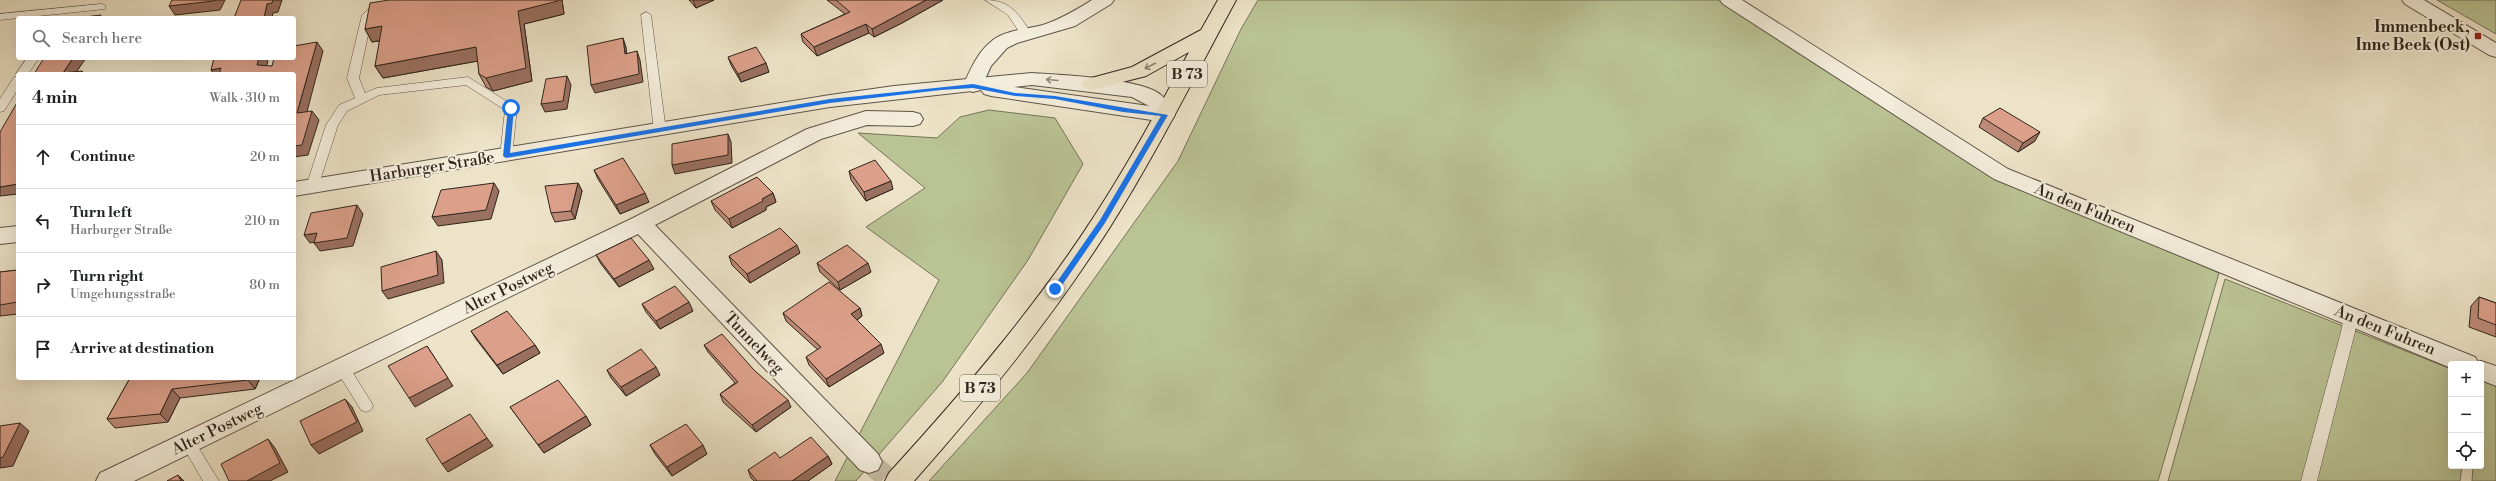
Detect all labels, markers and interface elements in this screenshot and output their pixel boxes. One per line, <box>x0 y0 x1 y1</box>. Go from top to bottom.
search box <box>16 16 296 60</box>
place label: Immenbeck, Inne Beek (Ost) <box>2356 17 2470 55</box>
icon: search <box>30 27 52 49</box>
text: Search here <box>62 29 142 48</box>
marker: Immenbeck, Inne Beek (Ost) <box>2473 31 2483 41</box>
road number: B 73 <box>1167 61 1207 87</box>
one-way arrow <box>1144 63 1156 71</box>
one-way arrow <box>1046 77 1059 84</box>
text: 4 min <box>32 87 77 109</box>
text: Walk · 310 m <box>210 90 280 106</box>
route start <box>502 99 520 117</box>
icon: ahead <box>32 146 54 168</box>
text: Continue <box>70 147 135 166</box>
street label: Harburger Straße <box>368 147 496 187</box>
text: 20 m <box>250 149 280 165</box>
street label: An den Fuhren <box>2031 178 2139 238</box>
text: Turn left <box>70 203 132 222</box>
icon: left <box>32 210 54 232</box>
text: 210 m <box>245 213 280 229</box>
text: Harburger Straße <box>70 222 172 238</box>
street label: Alter Postweg <box>458 257 557 319</box>
text: Turn right <box>70 267 144 286</box>
icon: right <box>32 274 54 296</box>
text: 80 m <box>249 277 280 293</box>
route end <box>1046 280 1064 298</box>
text: Umgehungsstraße <box>70 286 176 302</box>
street label: An den Fuhren <box>2331 300 2439 360</box>
street label: Tunnelweg <box>720 308 789 379</box>
icon: arrive <box>32 338 54 360</box>
text: Arrive at destination <box>70 339 214 358</box>
map controls <box>2448 361 2484 469</box>
button: + <box>2448 361 2484 397</box>
road number: B 73 <box>960 375 1000 401</box>
button: − <box>2448 397 2484 433</box>
street label: Alter Postweg <box>167 398 266 460</box>
button: locate <box>2448 433 2484 469</box>

